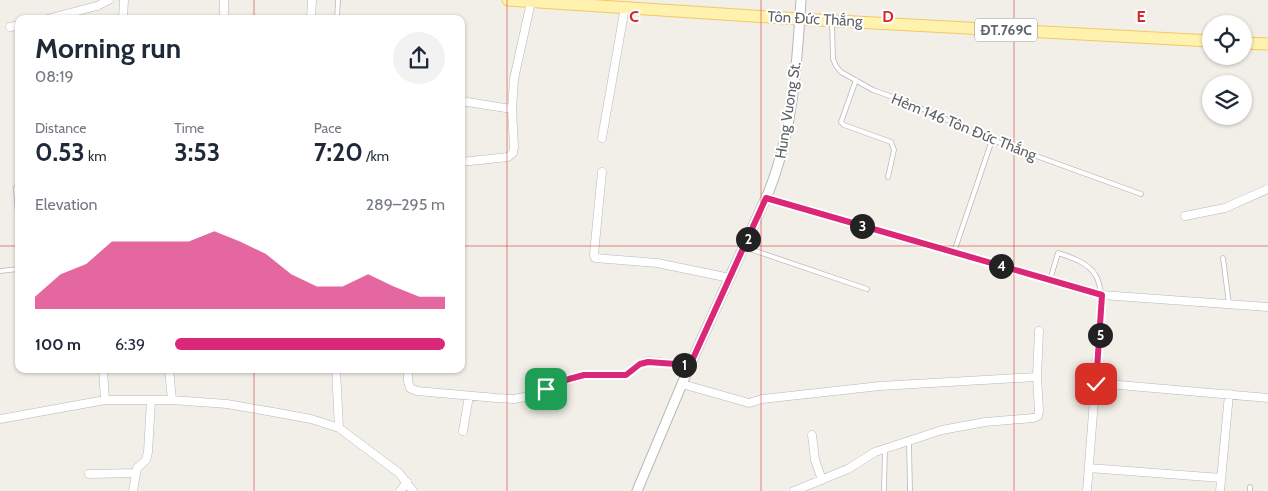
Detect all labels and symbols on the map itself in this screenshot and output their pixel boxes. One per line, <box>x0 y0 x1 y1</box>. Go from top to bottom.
text: C <box>629 7 639 26</box>
street label: Tôn Đức Thắng <box>767 7 863 30</box>
text: D <box>882 7 894 26</box>
text: E <box>1136 7 1146 26</box>
road number: ĐT.769C <box>975 18 1037 42</box>
street label: Hung Vuong St. <box>771 60 805 160</box>
street label: Hẻm 146 Tôn Đức Thắng <box>889 89 1040 165</box>
pin: 3 <box>850 214 874 238</box>
pin: 2 <box>736 226 760 252</box>
pin: 4 <box>988 254 1014 278</box>
pin: 5 <box>1088 322 1112 348</box>
pin: 1 <box>672 352 696 378</box>
pin <box>1075 363 1117 405</box>
pin <box>525 368 567 410</box>

